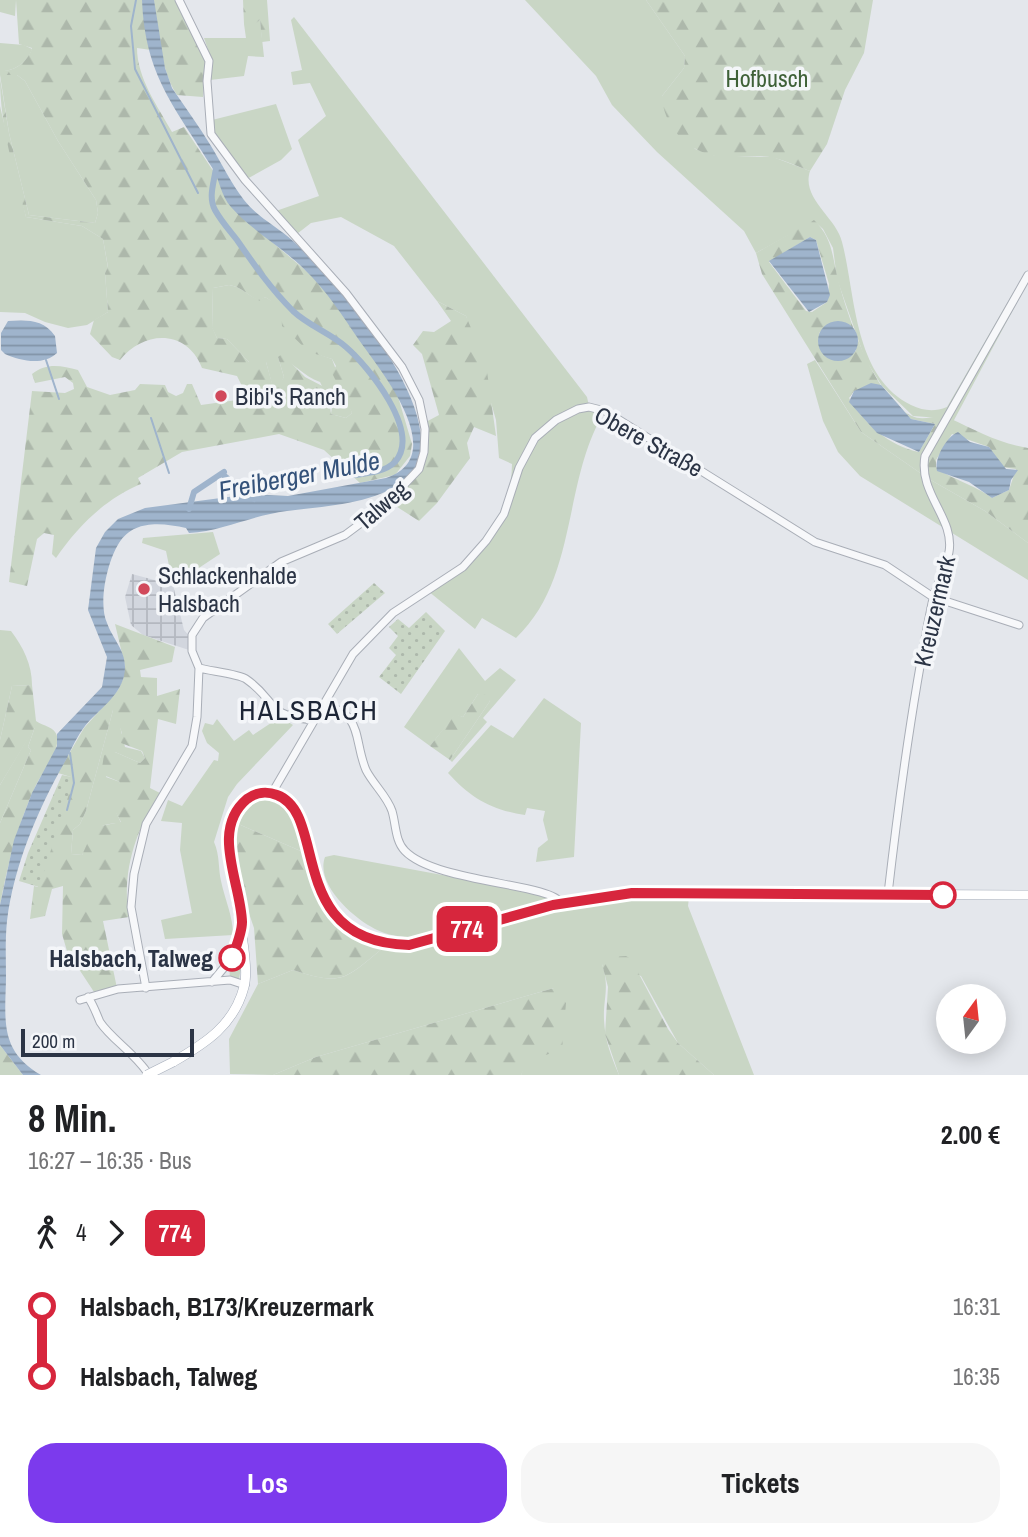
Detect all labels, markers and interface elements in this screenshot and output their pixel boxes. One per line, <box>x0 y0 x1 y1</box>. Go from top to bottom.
park label: Hofbusch <box>725 62 809 94</box>
place label: Bibi's Ranch <box>235 380 346 412</box>
marker: Bibi's Ranch <box>213 388 229 404</box>
street label: Obere Straße <box>589 398 709 484</box>
water label: Freiberger Mulde <box>215 442 383 508</box>
street label: Talweg <box>347 473 415 537</box>
street label: Kreuzermark <box>906 552 962 669</box>
place label: Schlackenhalde Halsbach <box>158 559 297 619</box>
marker: Schlackenhalde Halsbach <box>136 581 152 597</box>
district label: HALSBACH <box>239 691 379 729</box>
unlabelled marker <box>930 882 956 908</box>
line badge: 774 <box>427 906 507 952</box>
text: 774 <box>451 913 483 945</box>
place label: Halsbach, Talweg <box>49 942 213 974</box>
marker: Halsbach, Talweg <box>219 945 245 971</box>
north arrow <box>936 984 1006 1054</box>
map controls <box>936 984 1006 1054</box>
scale bar <box>21 1026 194 1058</box>
text: 200 m <box>32 1028 75 1054</box>
text: 8 Min. <box>28 1093 116 1144</box>
text: 2.00 € <box>941 1117 1000 1152</box>
text: 16:27 – 16:35 · Bus <box>28 1145 192 1176</box>
icon: walk <box>28 1214 66 1252</box>
icon: forward <box>97 1214 135 1252</box>
text: 4 <box>76 1217 87 1248</box>
text: 774 <box>159 1217 191 1249</box>
text: Halsbach, B173/Kreuzermark <box>80 1289 374 1324</box>
text: 16:31 <box>953 1291 1000 1322</box>
text: Halsbach, Talweg <box>80 1359 257 1394</box>
text: 16:35 <box>953 1361 1000 1392</box>
button: Los <box>28 1443 507 1523</box>
button: Tickets <box>521 1443 1000 1523</box>

